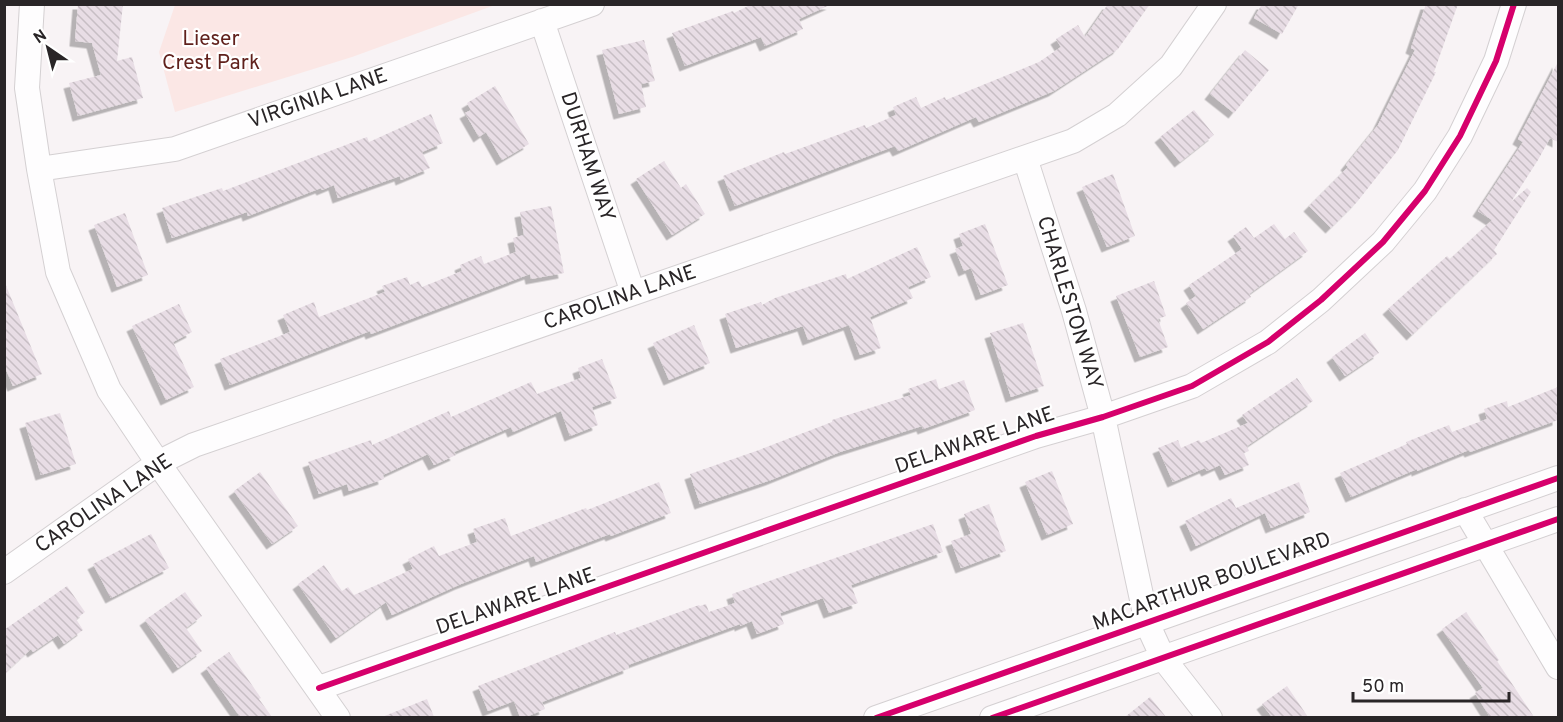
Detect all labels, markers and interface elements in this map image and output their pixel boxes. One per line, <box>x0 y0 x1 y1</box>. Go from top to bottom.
north arrow <box>18 18 78 78</box>
text: N <box>30 26 51 49</box>
park label: Lieser Crest Park <box>162 26 260 77</box>
street label: VIRGINIA LANE <box>245 63 391 135</box>
street label: DURHAM WAY <box>553 89 621 225</box>
street label: CHARLESTON WAY <box>1030 213 1108 393</box>
street label: CAROLINA LANE <box>540 259 700 337</box>
street label: DELAWARE LANE <box>891 401 1059 481</box>
street label: CAROLINA LANE <box>30 448 178 560</box>
street label: MACARTHUR BOULEVARD <box>1089 526 1335 638</box>
street label: DELAWARE LANE <box>432 562 600 642</box>
scale bar <box>1353 665 1509 703</box>
text: 50 m <box>1362 676 1404 699</box>

